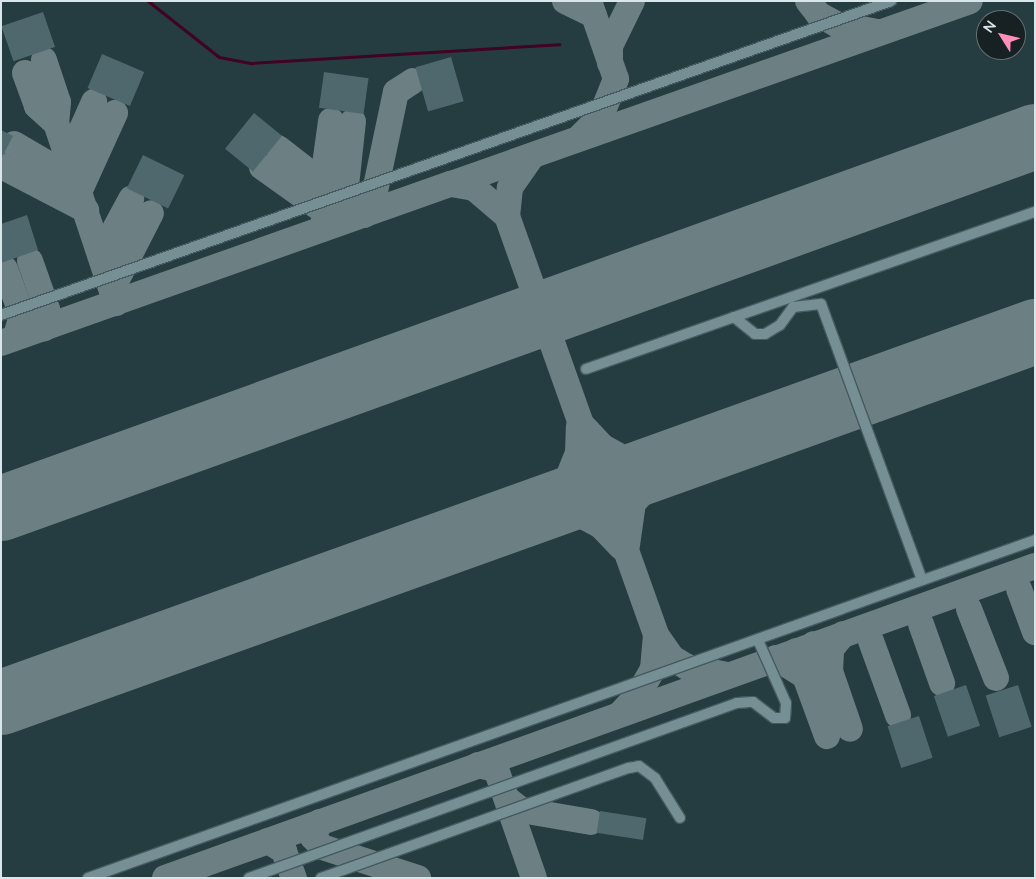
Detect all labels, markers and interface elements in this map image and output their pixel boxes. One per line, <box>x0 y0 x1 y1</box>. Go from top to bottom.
north arrow <box>976 10 1026 60</box>
text: N <box>979 17 999 36</box>

